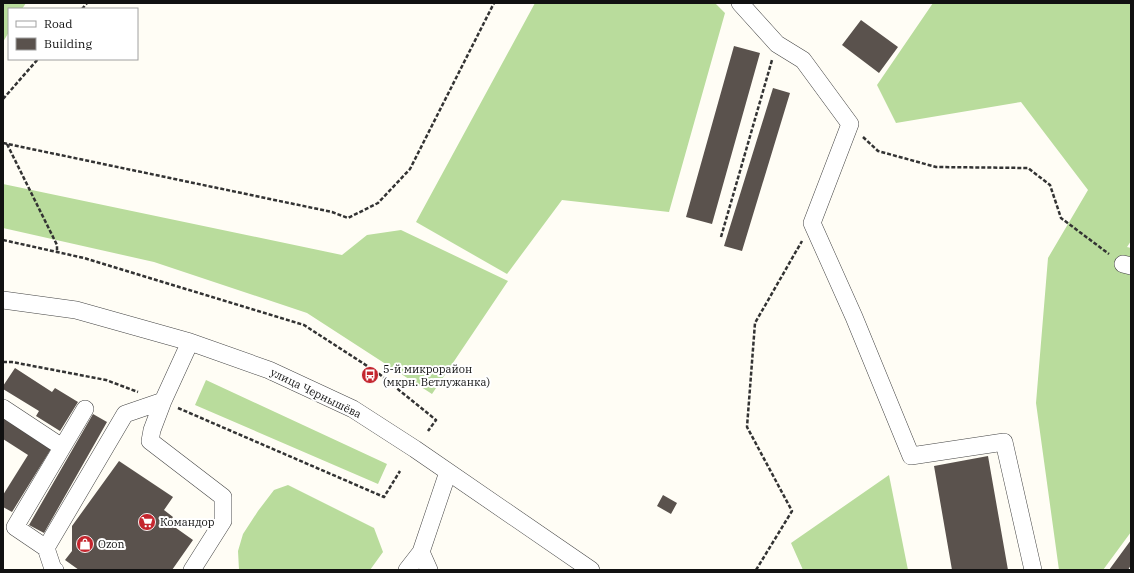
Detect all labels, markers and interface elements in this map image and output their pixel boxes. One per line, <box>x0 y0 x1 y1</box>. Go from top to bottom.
legend <box>8 8 138 60</box>
text: Road <box>44 16 73 31</box>
text: Building <box>44 36 92 51</box>
place label: 5-й микрорайон (мкрн. Ветлужанка) <box>383 362 490 389</box>
street label: улица Чернышёва <box>268 365 364 421</box>
bus stop icon: 5-й микрорайон (мкрн. Ветлужанка) <box>360 365 380 385</box>
supermarket icon: Командор <box>137 512 157 532</box>
place label: Командор <box>160 515 215 529</box>
shop icon: Ozon <box>75 534 95 554</box>
place label: Ozon <box>98 537 125 551</box>

